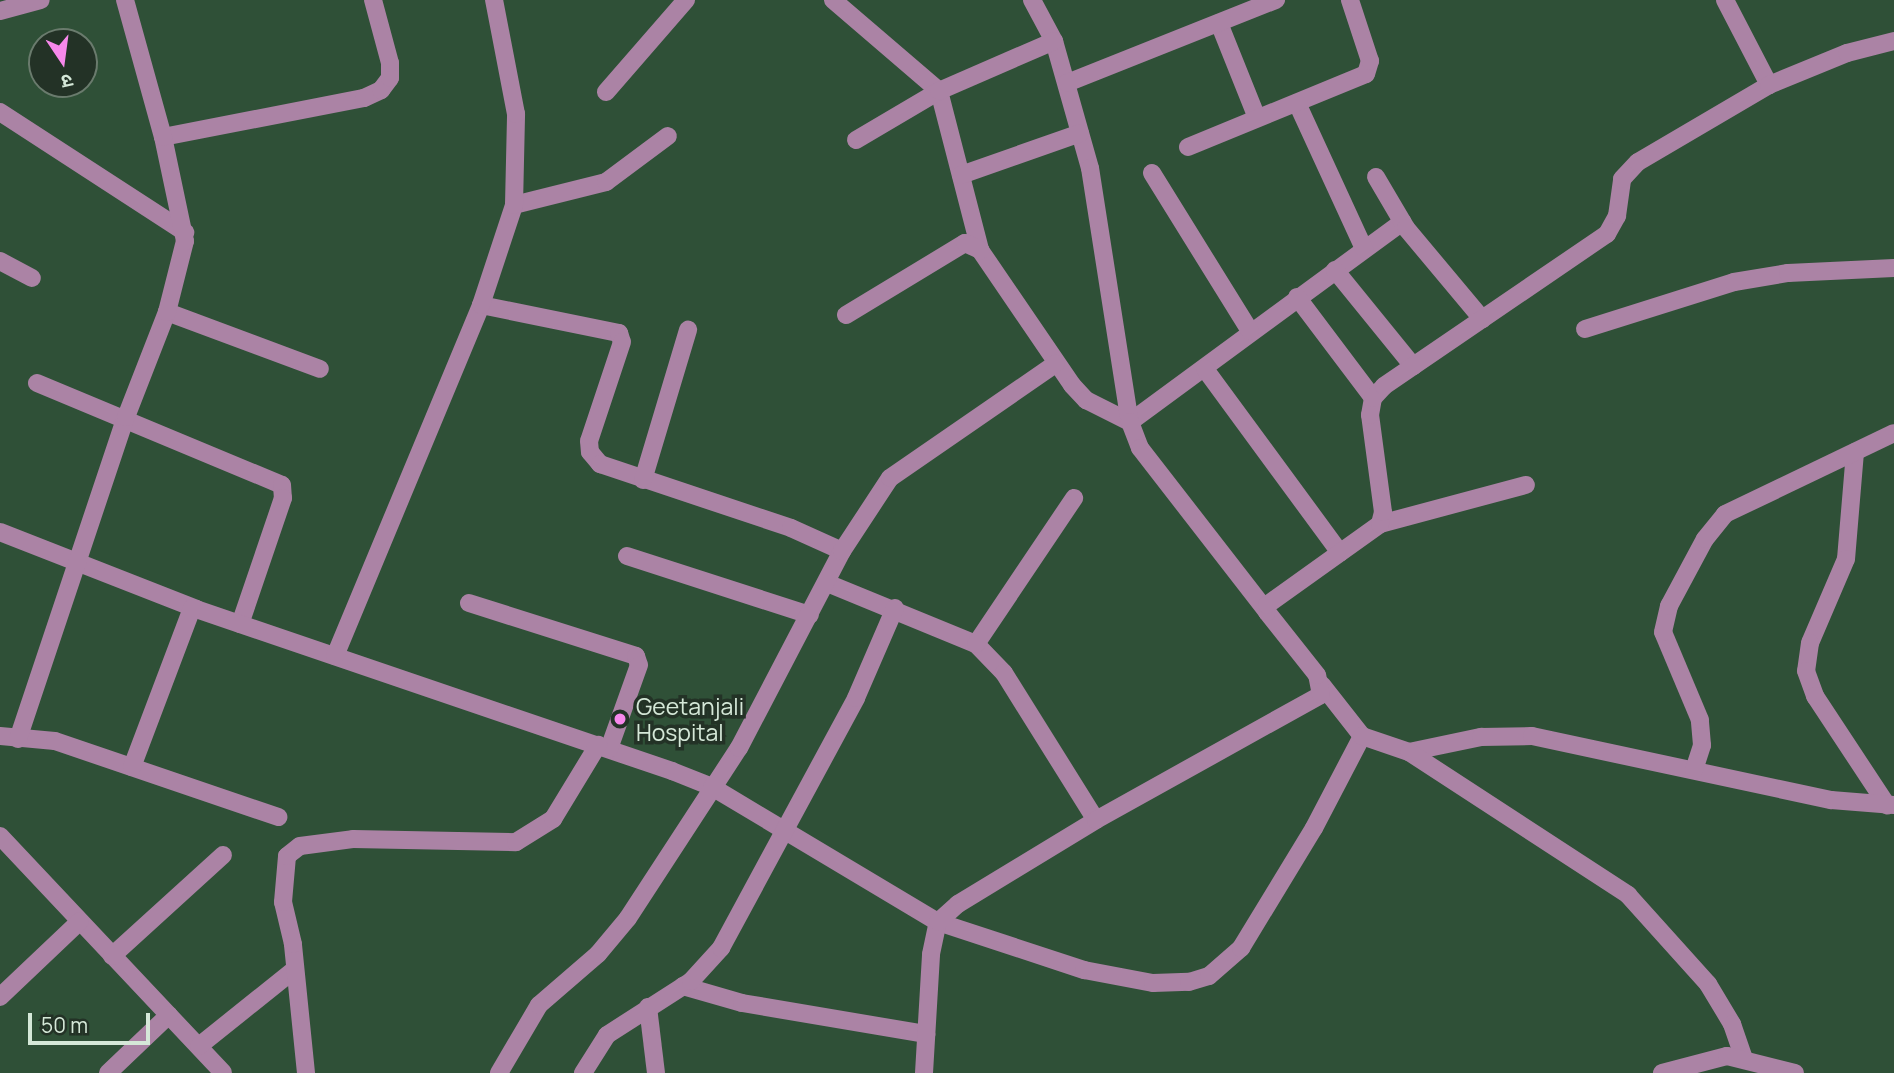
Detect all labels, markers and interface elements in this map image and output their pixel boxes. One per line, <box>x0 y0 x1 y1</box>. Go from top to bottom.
north arrow <box>28 28 98 98</box>
text: उ <box>59 68 76 95</box>
place label: Geetanjali Hospital <box>636 692 744 746</box>
marker: Geetanjali Hospital <box>610 709 630 729</box>
scale bar <box>32 1000 154 1044</box>
text: 50 m <box>41 1011 88 1039</box>

